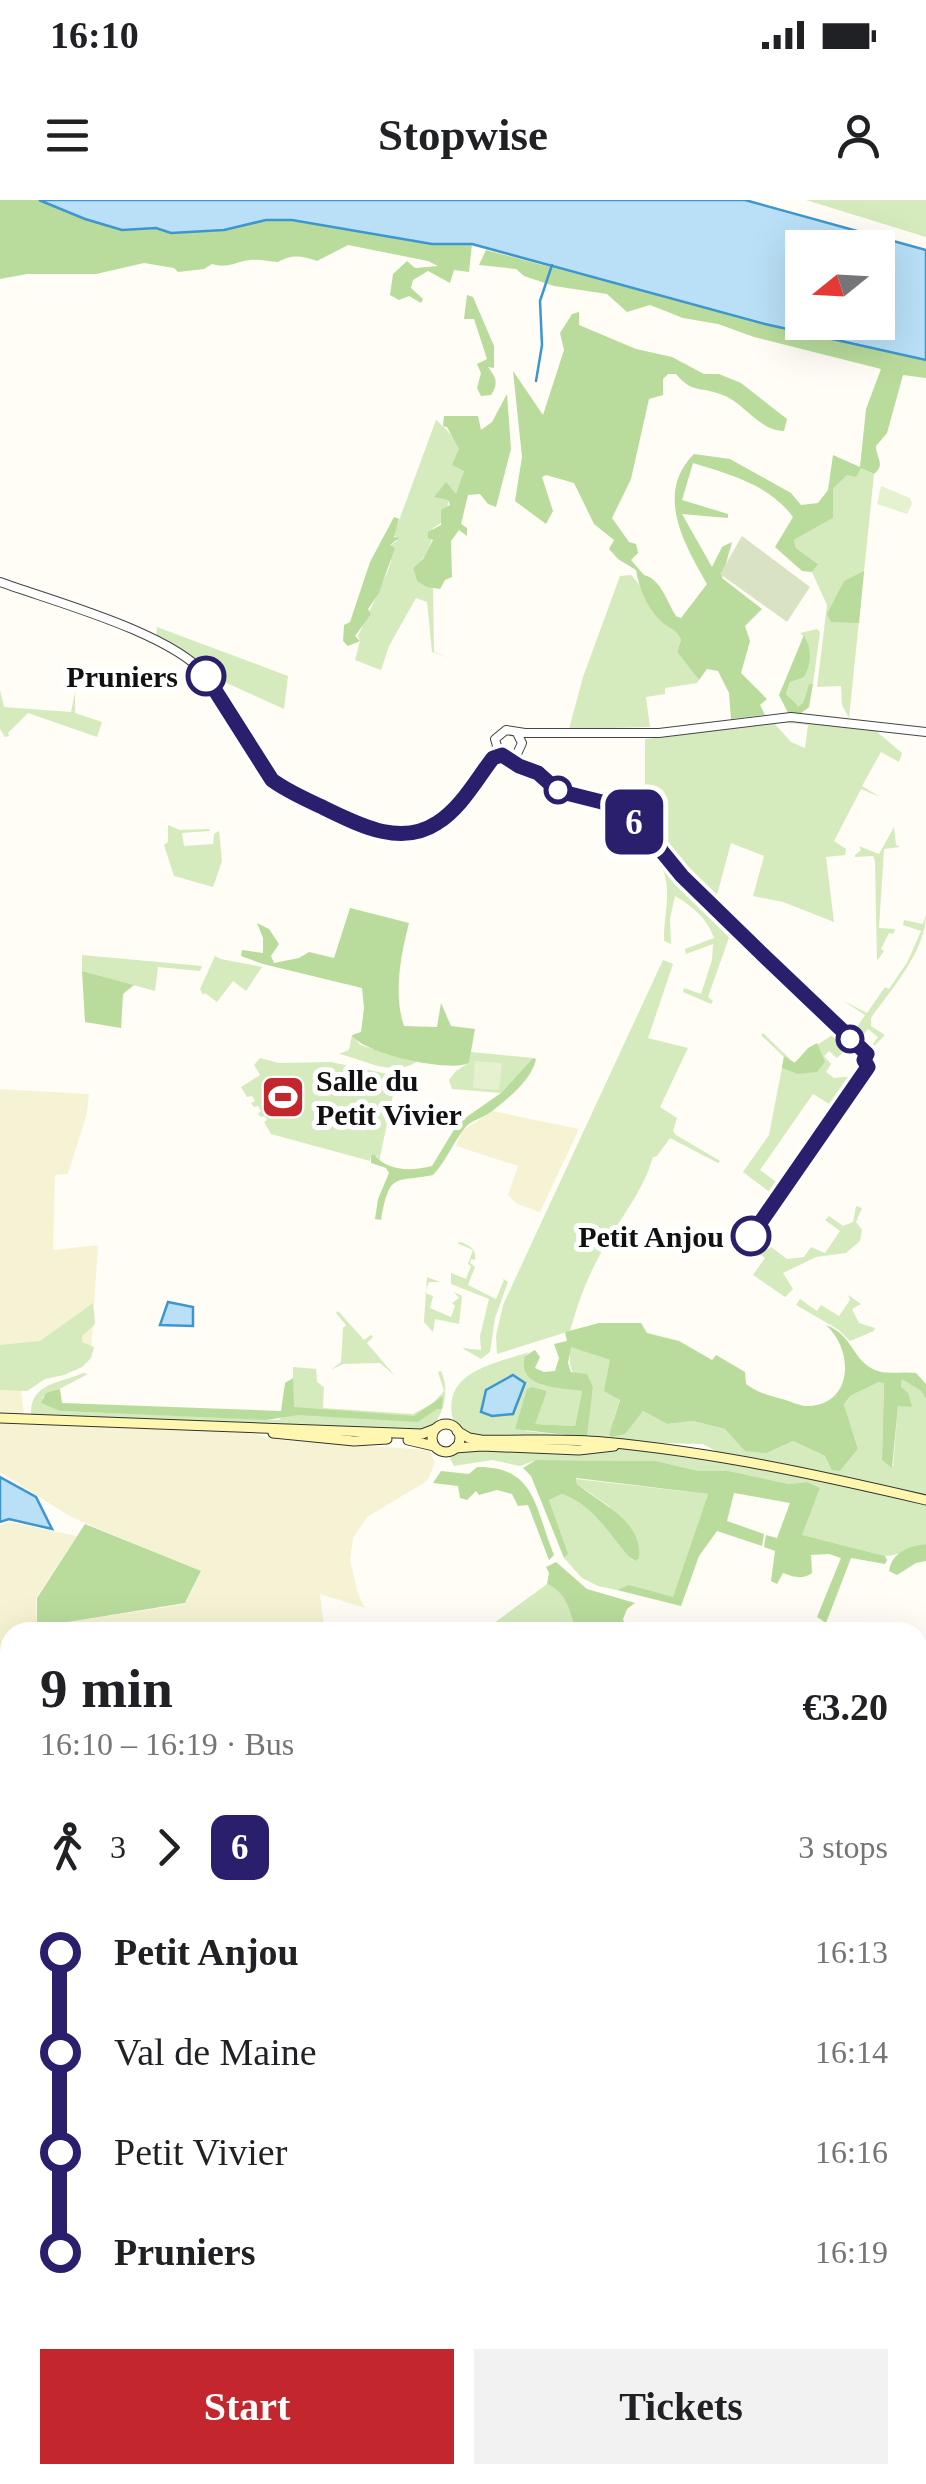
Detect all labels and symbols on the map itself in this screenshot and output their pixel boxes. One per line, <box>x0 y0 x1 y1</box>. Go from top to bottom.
north arrow <box>785 230 895 340</box>
marker: Pruniers <box>187 657 225 695</box>
place label: Pruniers <box>66 660 178 693</box>
unlabelled marker <box>545 777 571 803</box>
line badge: 6 <box>602 790 666 854</box>
unlabelled marker <box>837 1026 863 1052</box>
place label: Salle du Petit Vivier <box>316 1064 462 1131</box>
sports icon: Salle du Petit Vivier <box>260 1074 306 1120</box>
marker: Petit Anjou <box>732 1217 770 1255</box>
place label: Petit Anjou <box>578 1220 724 1253</box>

